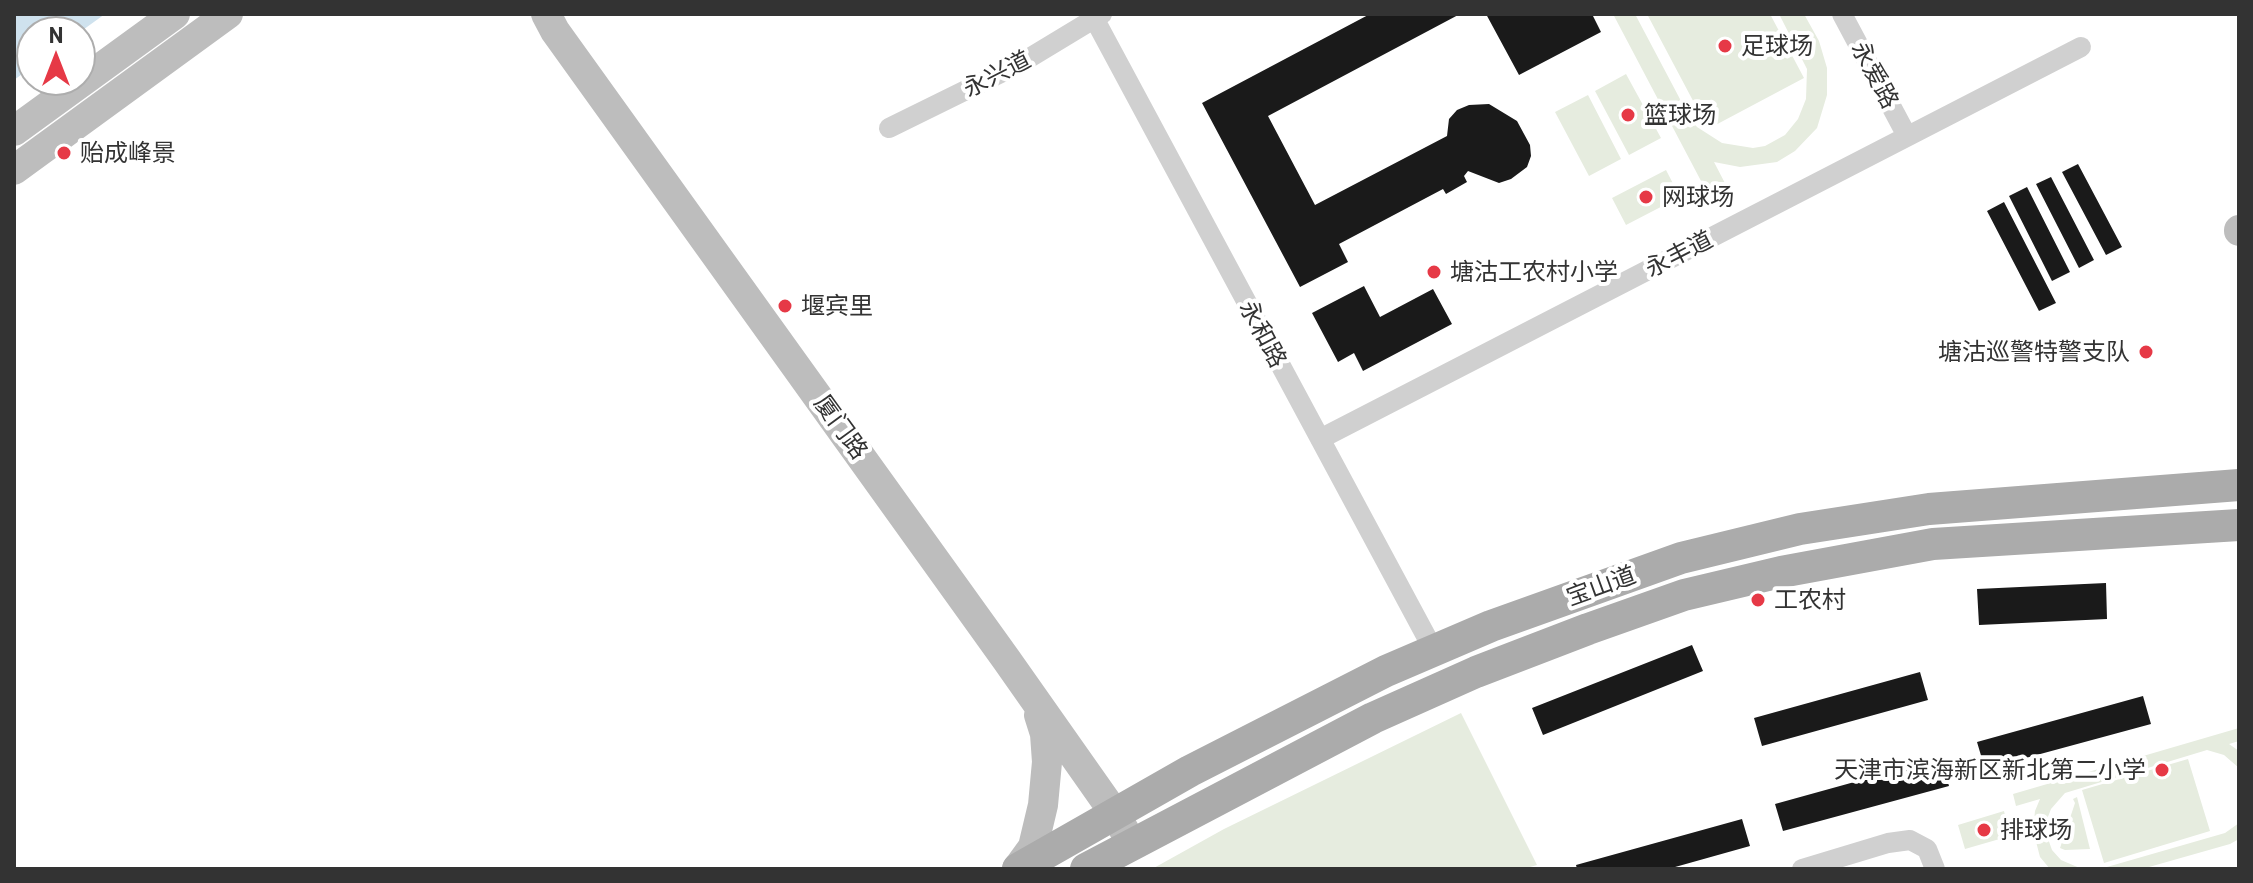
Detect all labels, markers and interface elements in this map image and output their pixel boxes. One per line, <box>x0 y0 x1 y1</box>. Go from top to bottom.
north arrow <box>16 16 96 96</box>
text: N <box>49 21 63 47</box>
place label: 足球场 <box>1741 32 1813 60</box>
street label: 永爱路 <box>1845 36 1905 114</box>
marker: 足球场 <box>1716 37 1734 55</box>
street label: 永兴道 <box>958 45 1036 103</box>
place label: 篮球场 <box>1644 101 1716 129</box>
marker: 篮球场 <box>1619 106 1637 124</box>
place label: 贻成峰景 <box>80 139 176 167</box>
marker: 贻成峰景 <box>55 144 73 162</box>
place label: 网球场 <box>1662 183 1734 211</box>
marker: 网球场 <box>1637 188 1655 206</box>
street label: 永丰道 <box>1640 225 1718 283</box>
place label: 塘沽工农村小学 <box>1450 258 1618 286</box>
marker: 塘沽工农村小学 <box>1425 263 1443 281</box>
place label: 堰宾里 <box>801 292 873 320</box>
street label: 永和路 <box>1233 295 1293 373</box>
marker: 堰宾里 <box>776 297 794 315</box>
place label: 塘沽巡警特警支队 <box>1938 338 2130 366</box>
marker: 塘沽巡警特警支队 <box>2137 343 2155 361</box>
street label: 厦门路 <box>808 389 874 465</box>
street label: 宝山道 <box>1562 560 1640 612</box>
place label: 工农村 <box>1774 586 1846 614</box>
marker: 工农村 <box>1749 591 1767 609</box>
place label: 天津市滨海新区新北第二小学 <box>1834 756 2146 784</box>
marker: 天津市滨海新区新北第二小学 <box>2153 761 2171 779</box>
place label: 排球场 <box>2000 816 2072 844</box>
marker: 排球场 <box>1975 821 1993 839</box>

